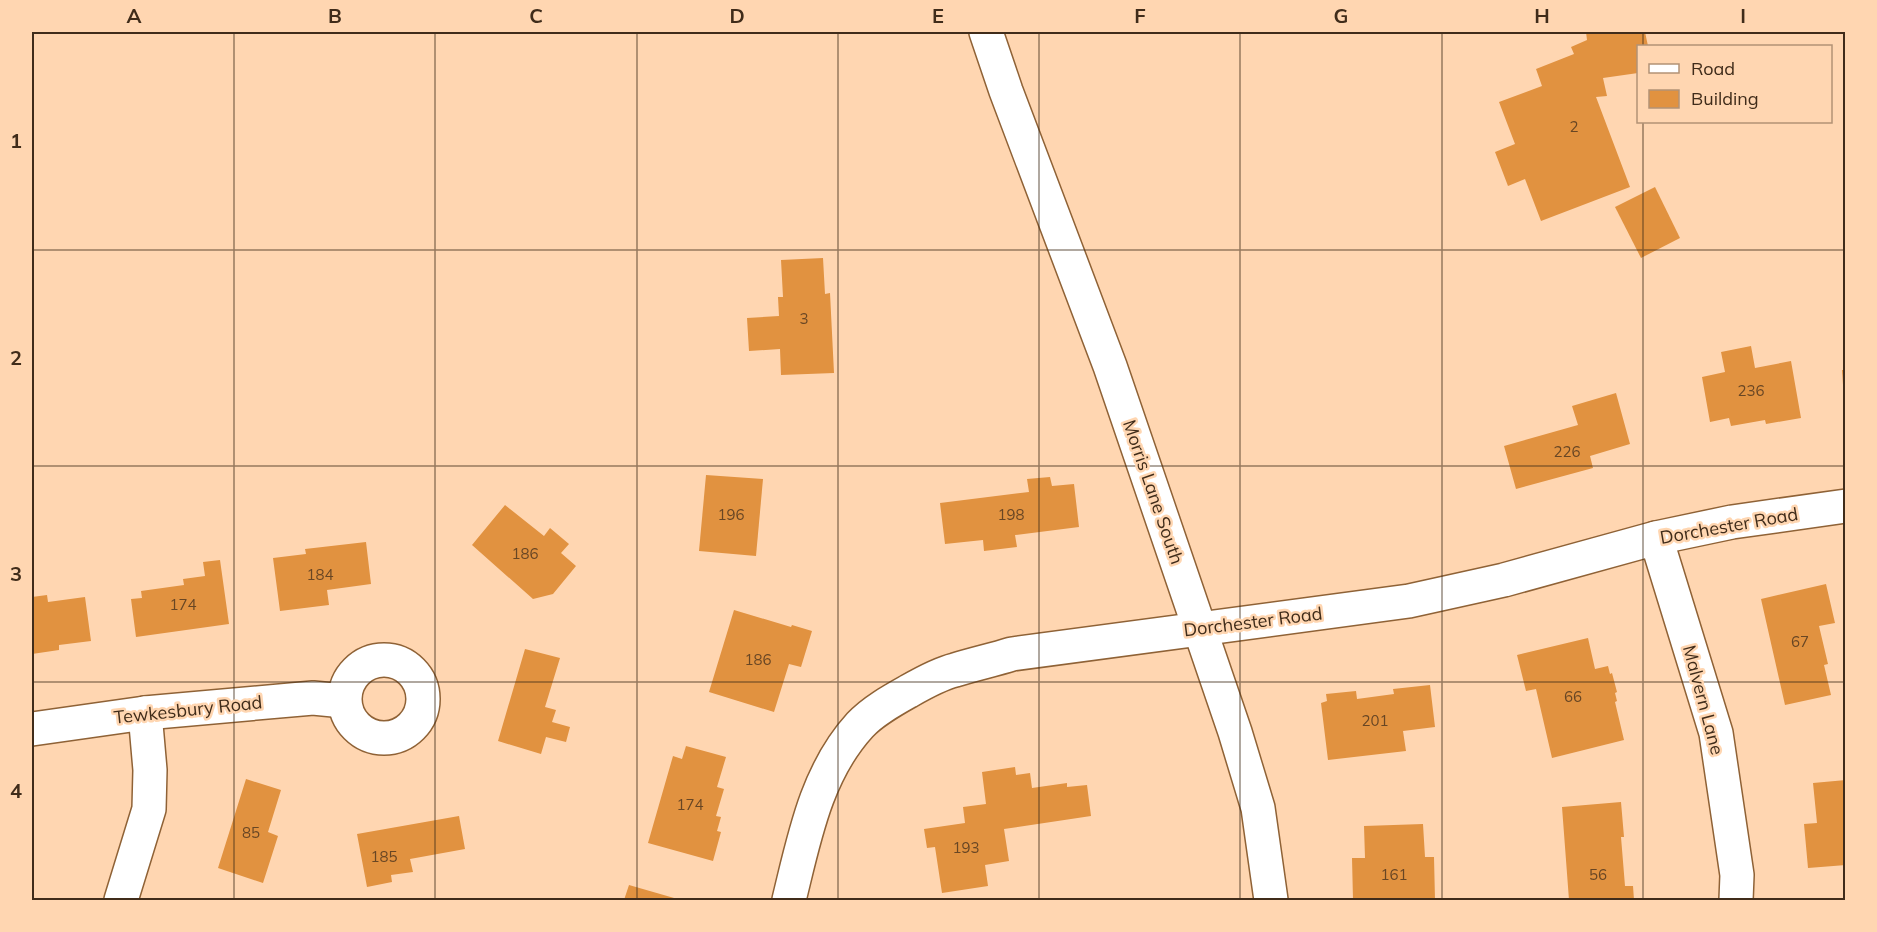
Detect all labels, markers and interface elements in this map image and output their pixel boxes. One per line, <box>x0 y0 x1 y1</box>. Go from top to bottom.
text: A <box>127 3 142 28</box>
text: B <box>328 3 342 28</box>
text: C <box>529 3 543 28</box>
text: D <box>729 3 745 28</box>
text: E <box>932 3 944 28</box>
text: F <box>1134 3 1146 28</box>
text: G <box>1334 3 1348 28</box>
text: H <box>1534 3 1550 28</box>
text: I <box>1740 3 1746 28</box>
legend <box>1637 45 1832 123</box>
text: Road <box>1691 57 1735 80</box>
text: Building <box>1691 87 1759 110</box>
house number: 2 <box>1569 117 1579 136</box>
text: 1 <box>10 128 22 153</box>
house number: 3 <box>799 309 809 328</box>
text: 2 <box>10 345 22 370</box>
house number: 236 <box>1737 381 1765 400</box>
street label: Morris Lane South <box>1118 417 1189 567</box>
house number: 226 <box>1553 442 1581 461</box>
street label: Dorchester Road <box>1658 502 1800 549</box>
house number: 196 <box>717 505 745 524</box>
house number: 198 <box>997 505 1025 524</box>
house number: 186 <box>511 544 539 563</box>
text: 3 <box>10 561 22 586</box>
house number: 184 <box>306 565 334 584</box>
house number: 174 <box>169 595 197 614</box>
street label: Dorchester Road <box>1182 602 1324 641</box>
house number: 67 <box>1791 632 1809 651</box>
street label: Malvern Lane <box>1678 643 1729 757</box>
house number: 186 <box>744 650 772 669</box>
house number: 66 <box>1564 687 1582 706</box>
street label: Tewkesbury Road <box>113 690 263 729</box>
house number: 201 <box>1361 711 1389 730</box>
text: 4 <box>10 778 22 803</box>
house number: 174 <box>676 795 704 814</box>
house number: 85 <box>242 823 260 842</box>
house number: 193 <box>952 838 980 857</box>
house number: 185 <box>370 847 398 866</box>
house number: 161 <box>1380 865 1408 884</box>
house number: 56 <box>1589 865 1607 884</box>

